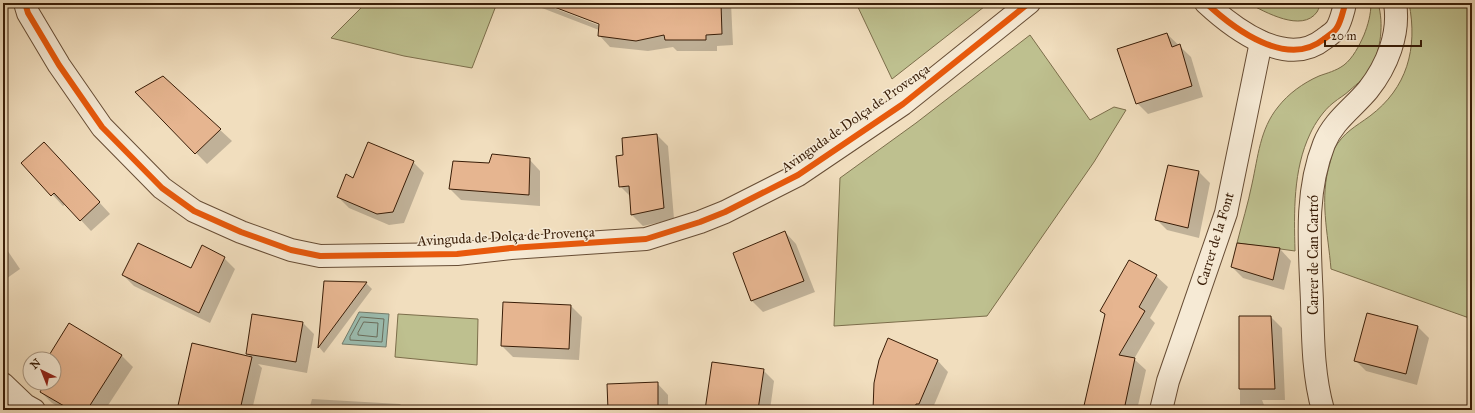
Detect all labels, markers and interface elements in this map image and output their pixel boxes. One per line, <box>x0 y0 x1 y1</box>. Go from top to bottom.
scale bar <box>1325 22 1421 48</box>
text: 20 m <box>1331 29 1357 43</box>
street label: Avinguda de Dolça de Provença <box>777 60 933 177</box>
street label: Carrer de la Font <box>1193 190 1238 288</box>
street label: Carrer de Can Cartró <box>1305 195 1322 315</box>
street label: Avinguda de Dolça de Provença <box>416 223 595 250</box>
north arrow <box>22 351 62 391</box>
text: N <box>28 356 44 372</box>

